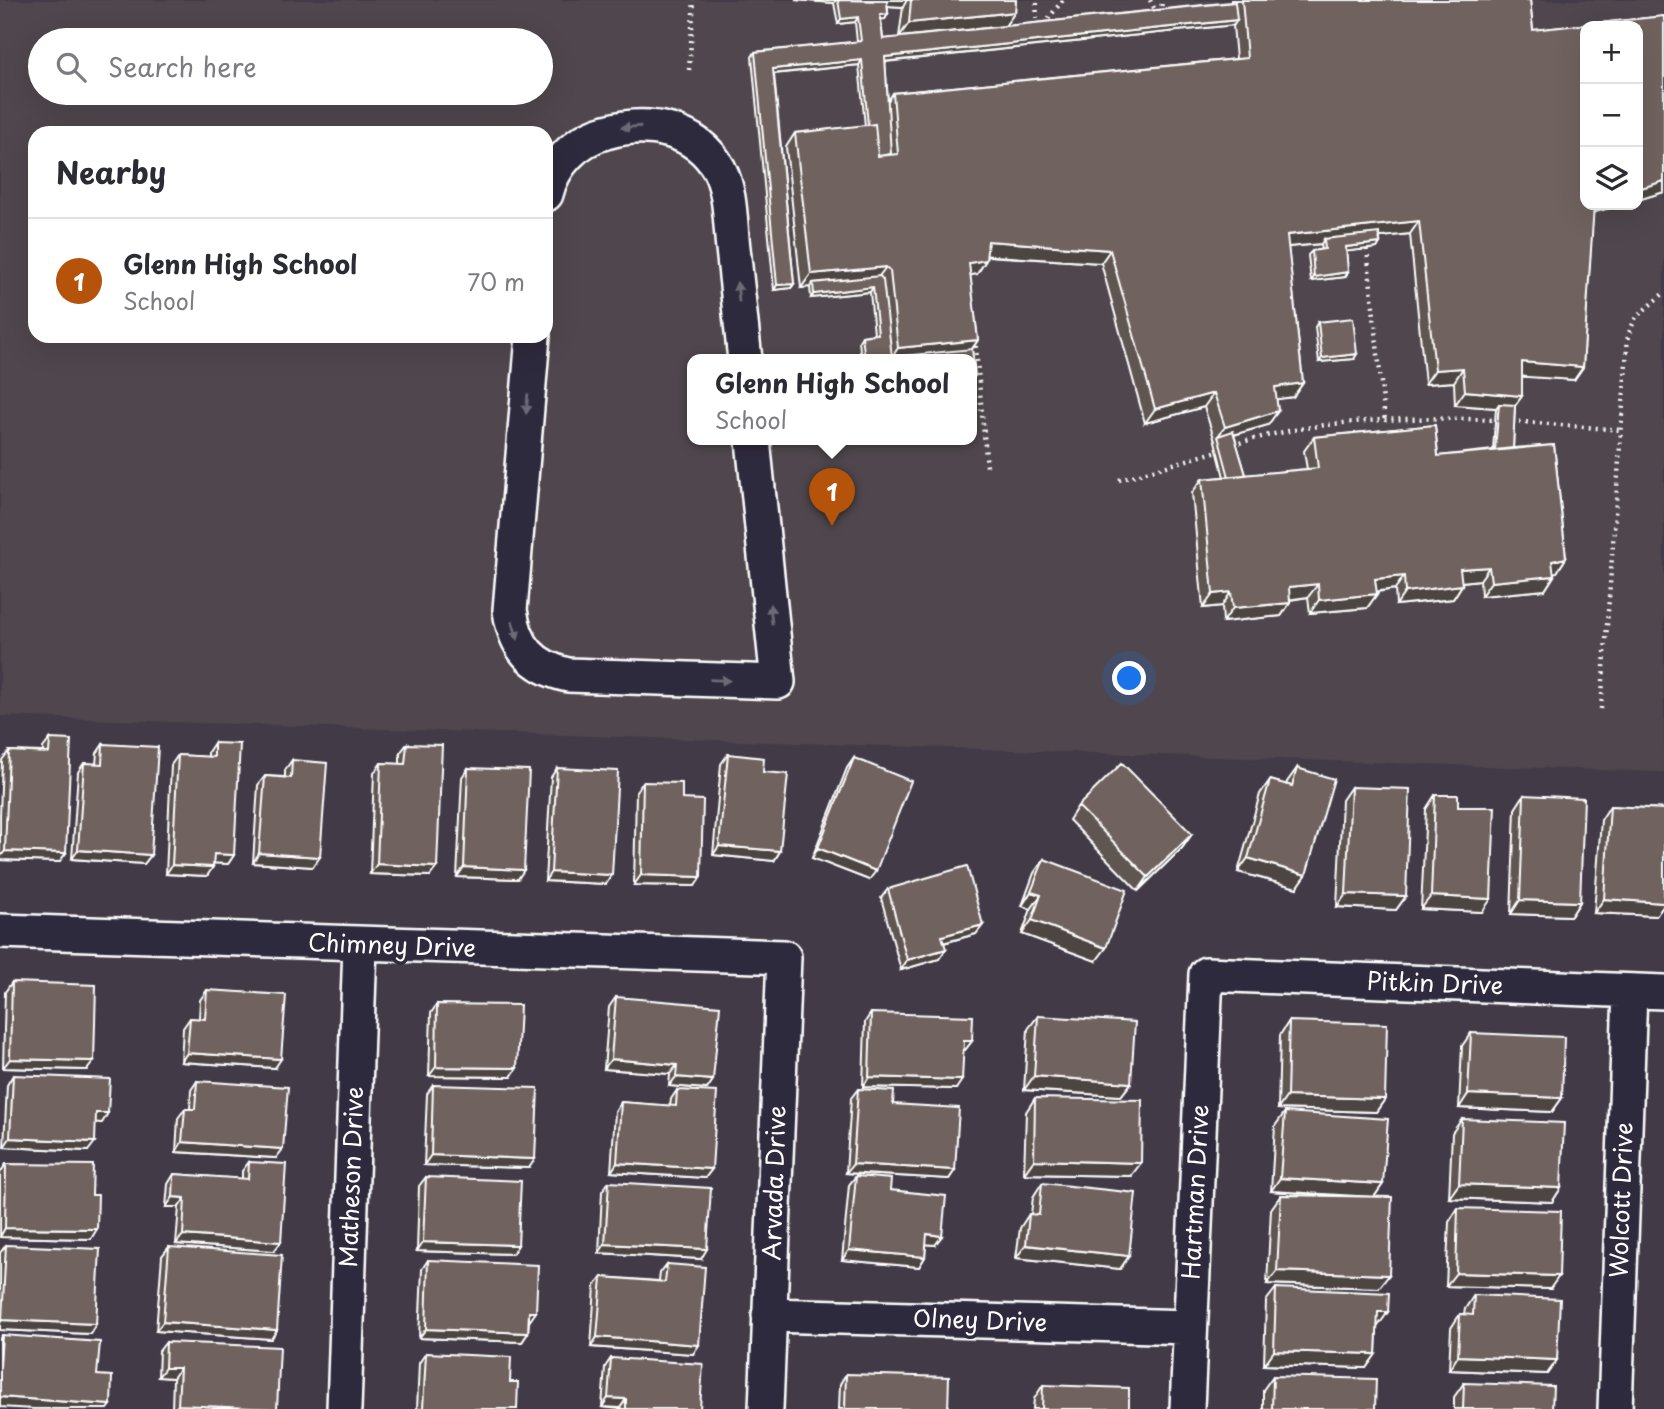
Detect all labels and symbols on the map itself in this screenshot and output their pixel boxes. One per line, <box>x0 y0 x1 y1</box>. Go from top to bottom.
one-way arrow <box>620 122 642 133</box>
one-way arrow <box>732 281 743 303</box>
one-way arrow <box>521 393 532 415</box>
pin: 1 <box>809 468 855 526</box>
one-way arrow <box>765 603 776 625</box>
one-way arrow <box>510 620 520 641</box>
your location <box>1112 661 1146 695</box>
one-way arrow <box>710 675 732 686</box>
street label: Chimney Drive <box>307 923 477 965</box>
street label: Pitkin Drive <box>1366 962 1504 1002</box>
street label: Matheson Drive <box>329 1086 371 1268</box>
street label: Hartman Drive <box>1171 1103 1217 1280</box>
street label: Arvada Drive <box>752 1105 794 1261</box>
street label: Wolcott Drive <box>1599 1122 1641 1278</box>
street label: Olney Drive <box>912 1299 1048 1339</box>

